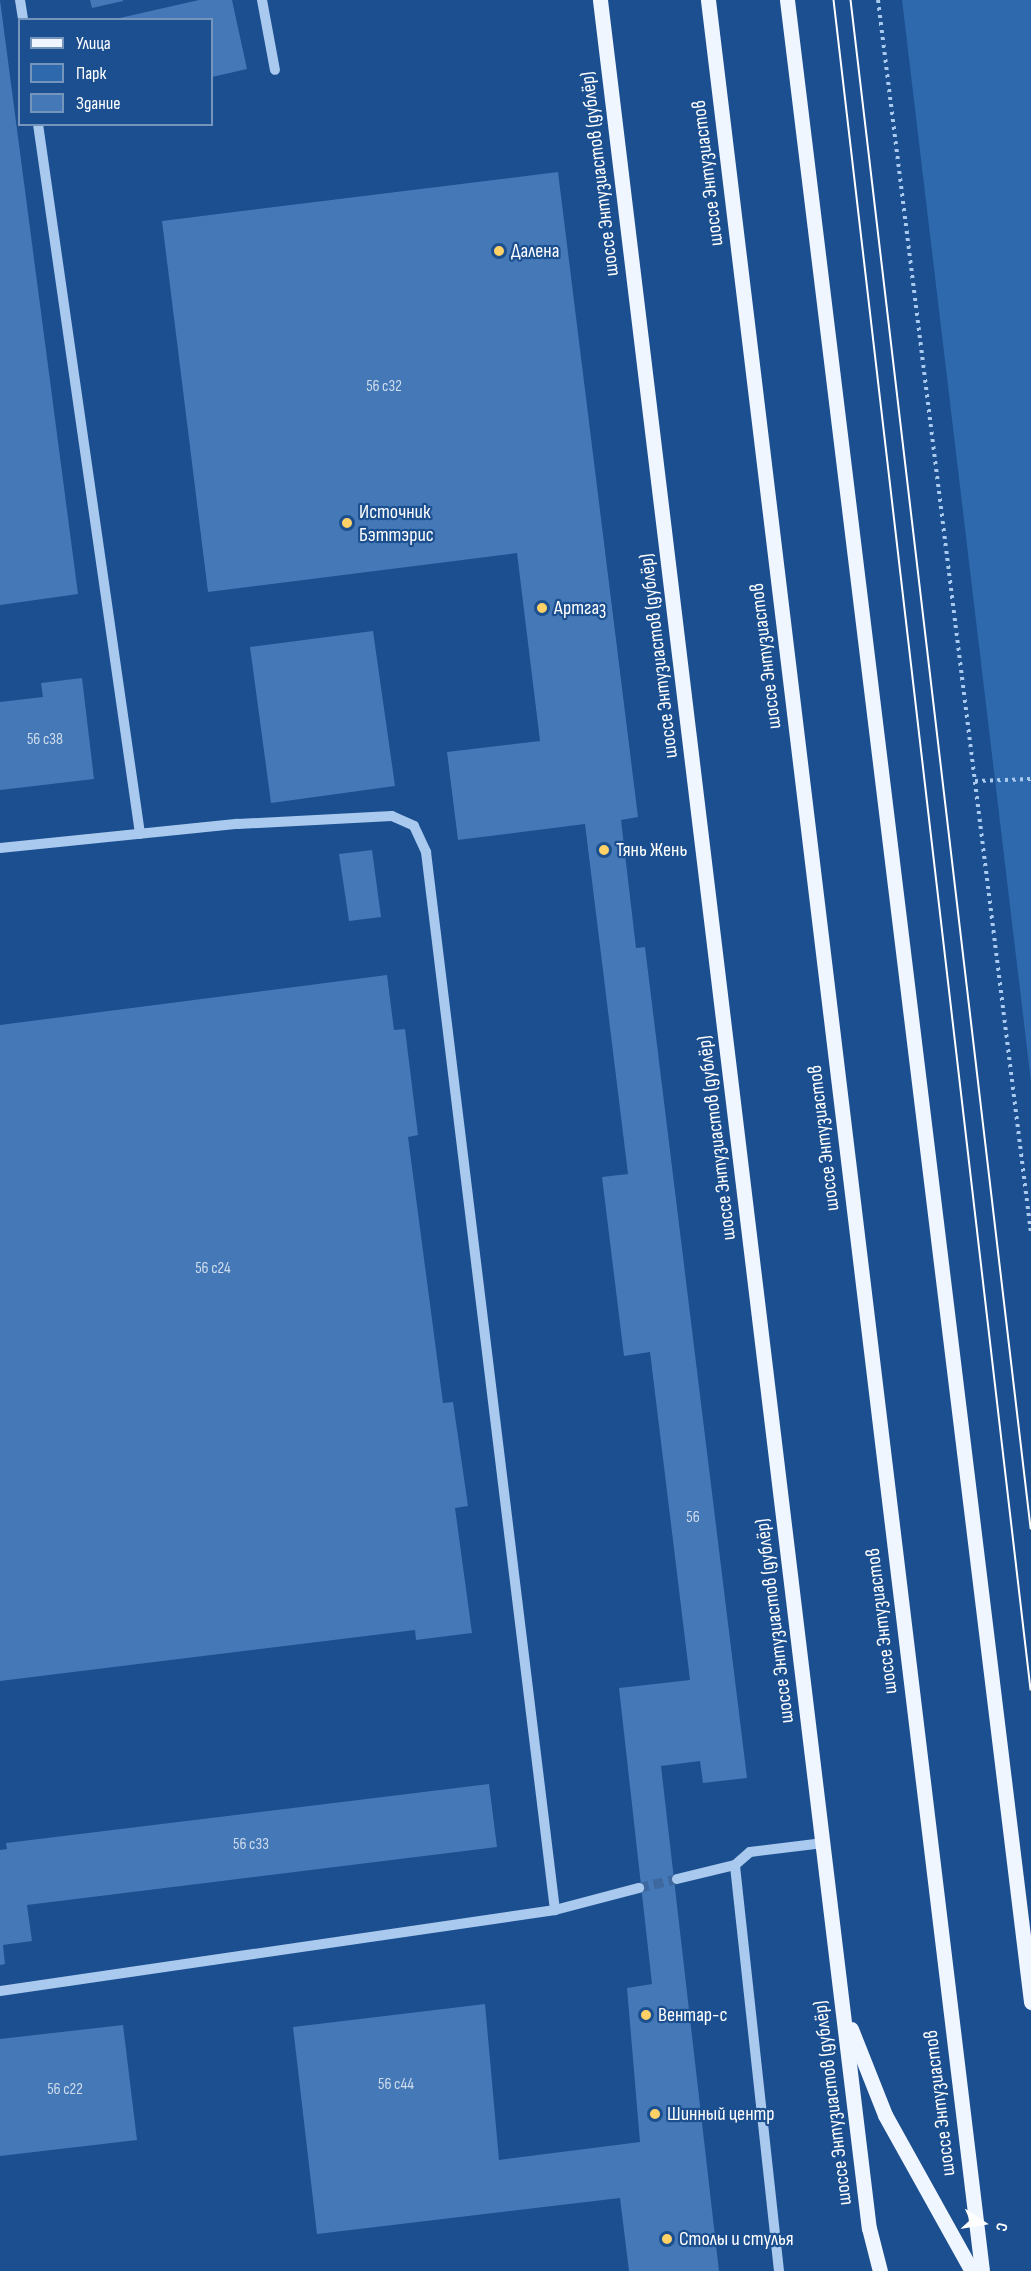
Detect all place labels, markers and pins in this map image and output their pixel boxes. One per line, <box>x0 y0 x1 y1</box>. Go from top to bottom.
place label: Далена <box>511 239 559 263</box>
marker: Далена <box>492 244 506 258</box>
place label: Источник Бэттэрис <box>359 500 434 547</box>
marker: Источник Бэттэрис <box>340 516 354 530</box>
place label: Артгаз <box>554 596 606 620</box>
marker: Артгаз <box>535 601 549 615</box>
place label: Тянь Жень <box>616 838 687 862</box>
marker: Тянь Жень <box>597 843 611 857</box>
place label: Вентар-с <box>658 2003 727 2027</box>
marker: Вентар-с <box>639 2008 653 2022</box>
place label: Шинный центр <box>667 2102 775 2126</box>
marker: Шинный центр <box>648 2107 662 2121</box>
place label: Столы и стулья <box>679 2227 794 2251</box>
marker: Столы и стулья <box>660 2232 674 2246</box>

